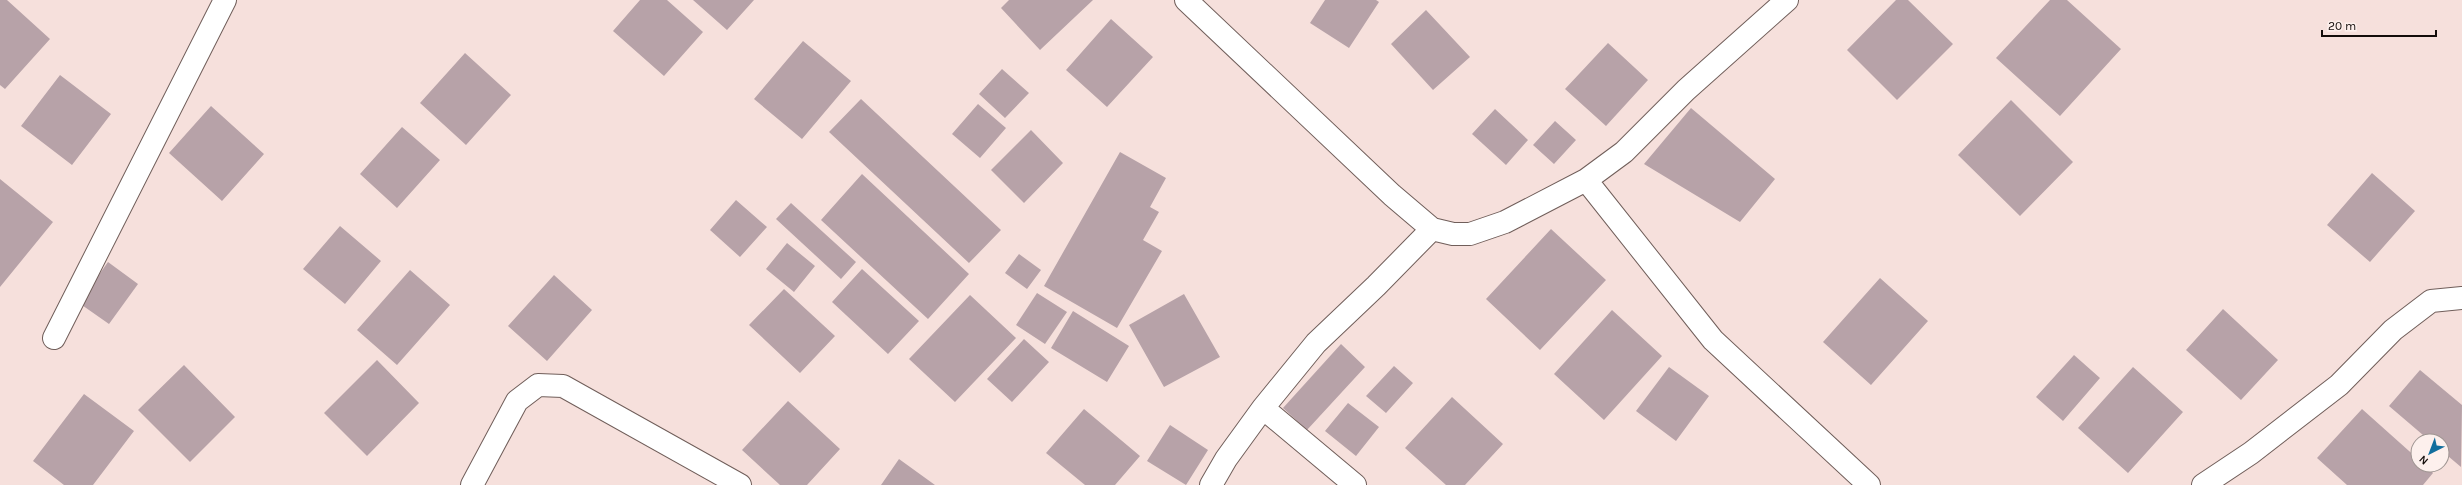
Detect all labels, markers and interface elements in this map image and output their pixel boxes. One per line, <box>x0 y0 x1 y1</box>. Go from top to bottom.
scale bar <box>2322 12 2436 38</box>
text: 20 m <box>2328 19 2356 33</box>
north arrow <box>2410 433 2450 473</box>
text: N <box>2416 453 2431 468</box>

